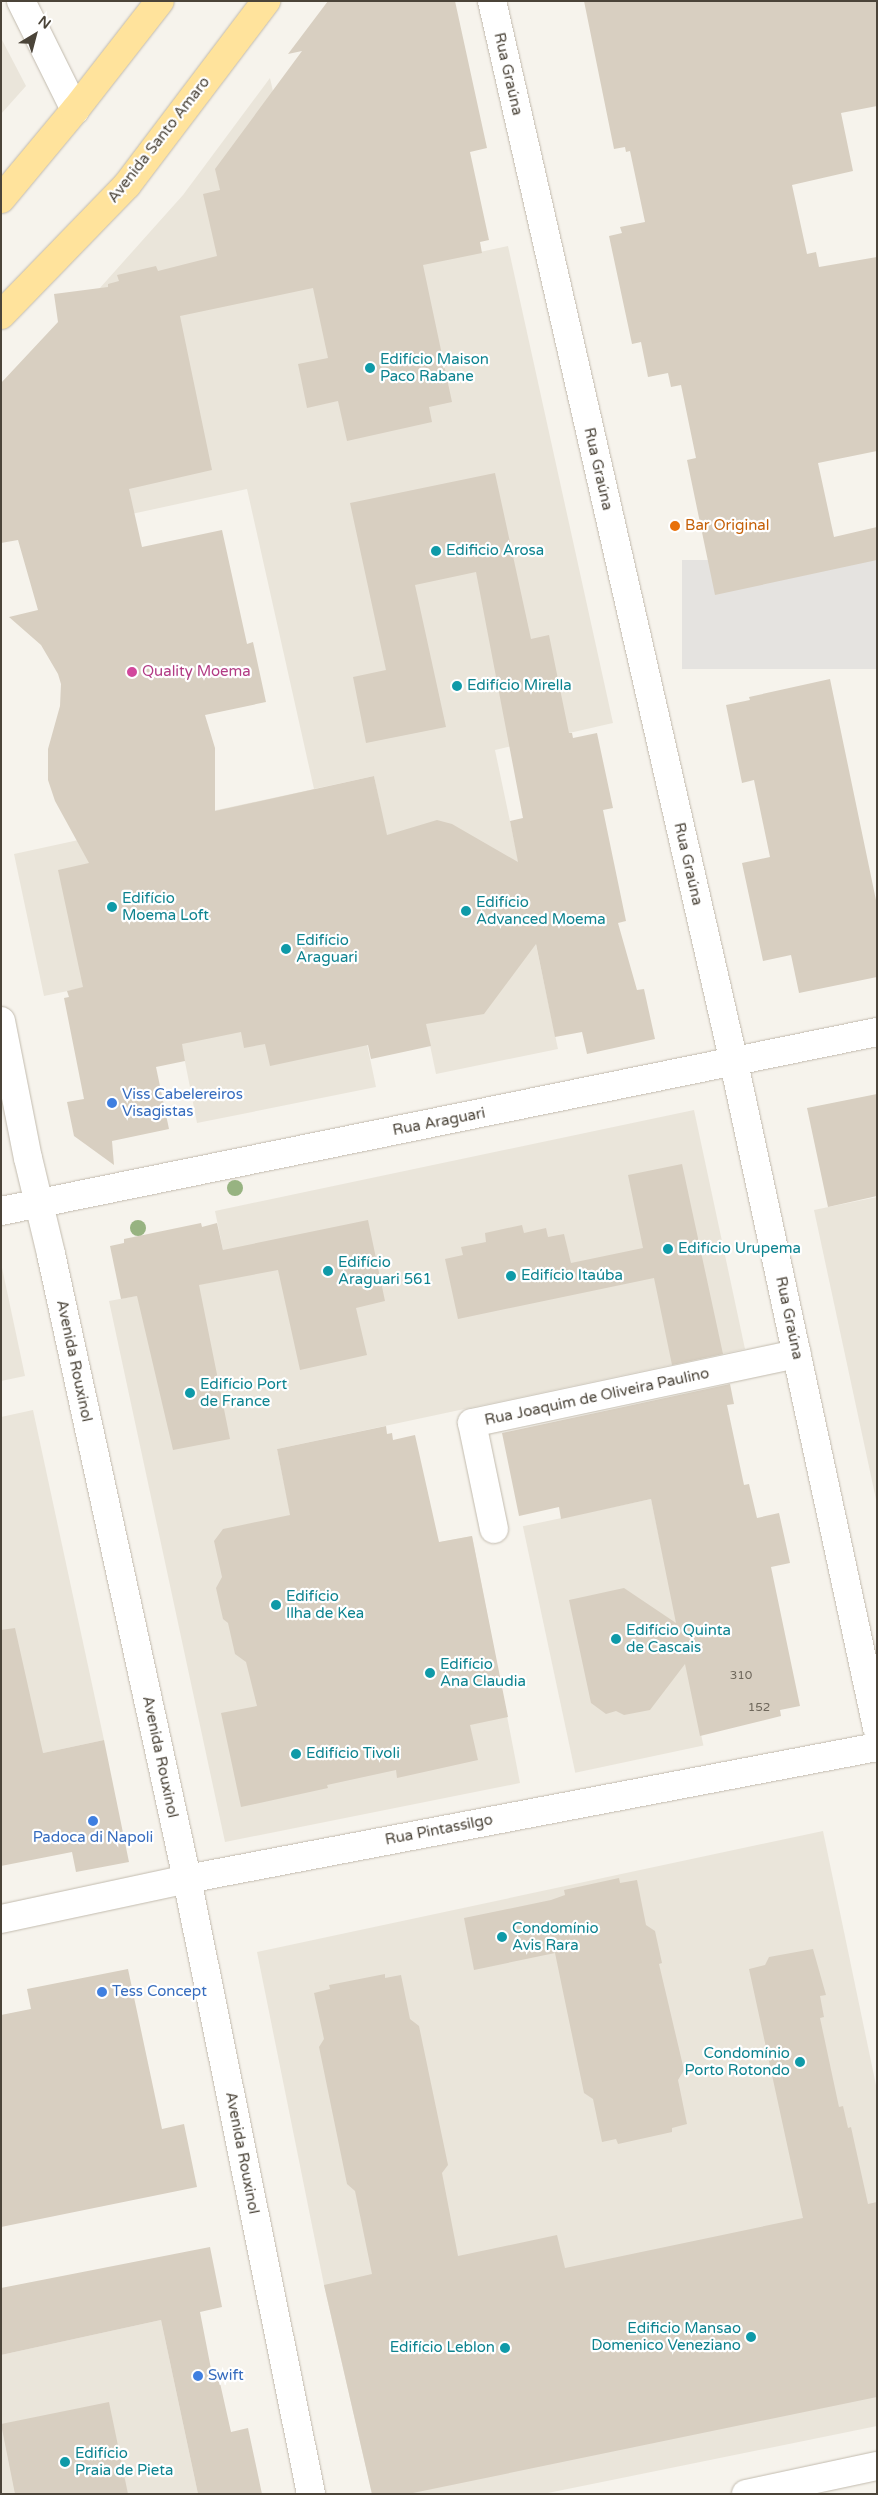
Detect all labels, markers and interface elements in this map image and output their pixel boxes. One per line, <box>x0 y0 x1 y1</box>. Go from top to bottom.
north arrow <box>10 10 60 60</box>
text: N <box>35 12 54 33</box>
street label: Rua Graúna <box>490 31 526 117</box>
street label: Avenida Santo Amaro <box>104 73 214 207</box>
place label: Edifício Maison Paco Rabane <box>380 350 489 385</box>
marker: Edifício Maison Paco Rabane <box>364 362 376 374</box>
street label: Rua Graúna <box>580 426 616 512</box>
place label: Bar Original <box>685 517 769 535</box>
marker: Bar Original <box>669 520 681 532</box>
place label: Edificio Arosa <box>446 542 544 560</box>
marker: Edificio Arosa <box>430 545 442 557</box>
place label: Quality Moema <box>142 663 251 681</box>
marker: Quality Moema <box>126 666 138 678</box>
place label: Edifício Mirella <box>467 677 572 695</box>
marker: Edifício Mirella <box>451 680 463 692</box>
street label: Rua Graúna <box>670 821 706 907</box>
place label: Edifício Moema Loft <box>122 889 209 924</box>
place label: Edifício Advanced Moema <box>476 893 606 928</box>
marker: Edifício Moema Loft <box>106 901 118 913</box>
marker: Edifício Advanced Moema <box>460 905 472 917</box>
place label: Edifício Araguari <box>296 931 358 966</box>
marker: Edifício Araguari <box>280 943 292 955</box>
place label: Viss Cabelereiros Visagistas <box>122 1085 243 1120</box>
marker: Viss Cabelereiros Visagistas <box>106 1097 118 1109</box>
street label: Rua Araguari <box>391 1104 487 1140</box>
place label: Edifício Urupema <box>678 1240 801 1258</box>
marker: Edifício Urupema <box>662 1243 674 1255</box>
place label: Edifício Araguari 561 <box>338 1253 432 1288</box>
marker: Edifício Araguari 561 <box>322 1265 334 1277</box>
place label: Edifício Itaúba <box>521 1267 623 1285</box>
marker: Edifício Itaúba <box>505 1270 517 1282</box>
street label: Rua Graúna <box>771 1275 807 1361</box>
street label: Avenida Rouxinol <box>52 1298 96 1424</box>
street label: Rua Joaquim de Oliveira Paulino <box>483 1364 711 1430</box>
place label: Edifício Port de France <box>200 1375 287 1410</box>
marker: Edifício Port de France <box>184 1387 196 1399</box>
place label: Edifício Ilha de Kea <box>286 1587 364 1622</box>
marker: Edifício Ilha de Kea <box>270 1599 282 1611</box>
place label: Edifício Quinta de Cascais <box>626 1621 731 1656</box>
marker: Edifício Quinta de Cascais <box>610 1633 622 1645</box>
place label: Edifício Ana Claudia <box>440 1655 526 1690</box>
marker: Edifício Ana Claudia <box>424 1667 436 1679</box>
house number: 310 <box>730 1669 752 1683</box>
street label: Avenida Rouxinol <box>138 1694 182 1820</box>
house number: 152 <box>748 1701 770 1715</box>
place label: Edifício Tivoli <box>306 1745 400 1763</box>
marker: Edifício Tivoli <box>290 1748 302 1760</box>
street label: Rua Pintassilgo <box>384 1811 494 1849</box>
marker: Padoca di Napoli <box>87 1815 99 1827</box>
place label: Padoca di Napoli <box>33 1829 153 1847</box>
place label: Condomínio Avis Rara <box>512 1919 599 1954</box>
marker: Condomínio Avis Rara <box>496 1931 508 1943</box>
place label: Tess Concept <box>112 1983 207 2001</box>
marker: Tess Concept <box>96 1986 108 1998</box>
place label: Condomínio Porto Rotondo <box>684 2044 790 2079</box>
marker: Condomínio Porto Rotondo <box>794 2056 806 2068</box>
street label: Avenida Rouxinol <box>221 2090 263 2216</box>
place label: Edificio Mansao Domenico Veneziano <box>591 2319 741 2354</box>
marker: Edificio Mansao Domenico Veneziano <box>745 2331 757 2343</box>
place label: Edifício Leblon <box>390 2339 495 2357</box>
marker: Edifício Leblon <box>499 2342 511 2354</box>
place label: Swift <box>208 2367 244 2385</box>
marker: Swift <box>192 2370 204 2382</box>
place label: Edifício Praia de Pieta <box>75 2444 173 2479</box>
marker: Edifício Praia de Pieta <box>59 2456 71 2468</box>

